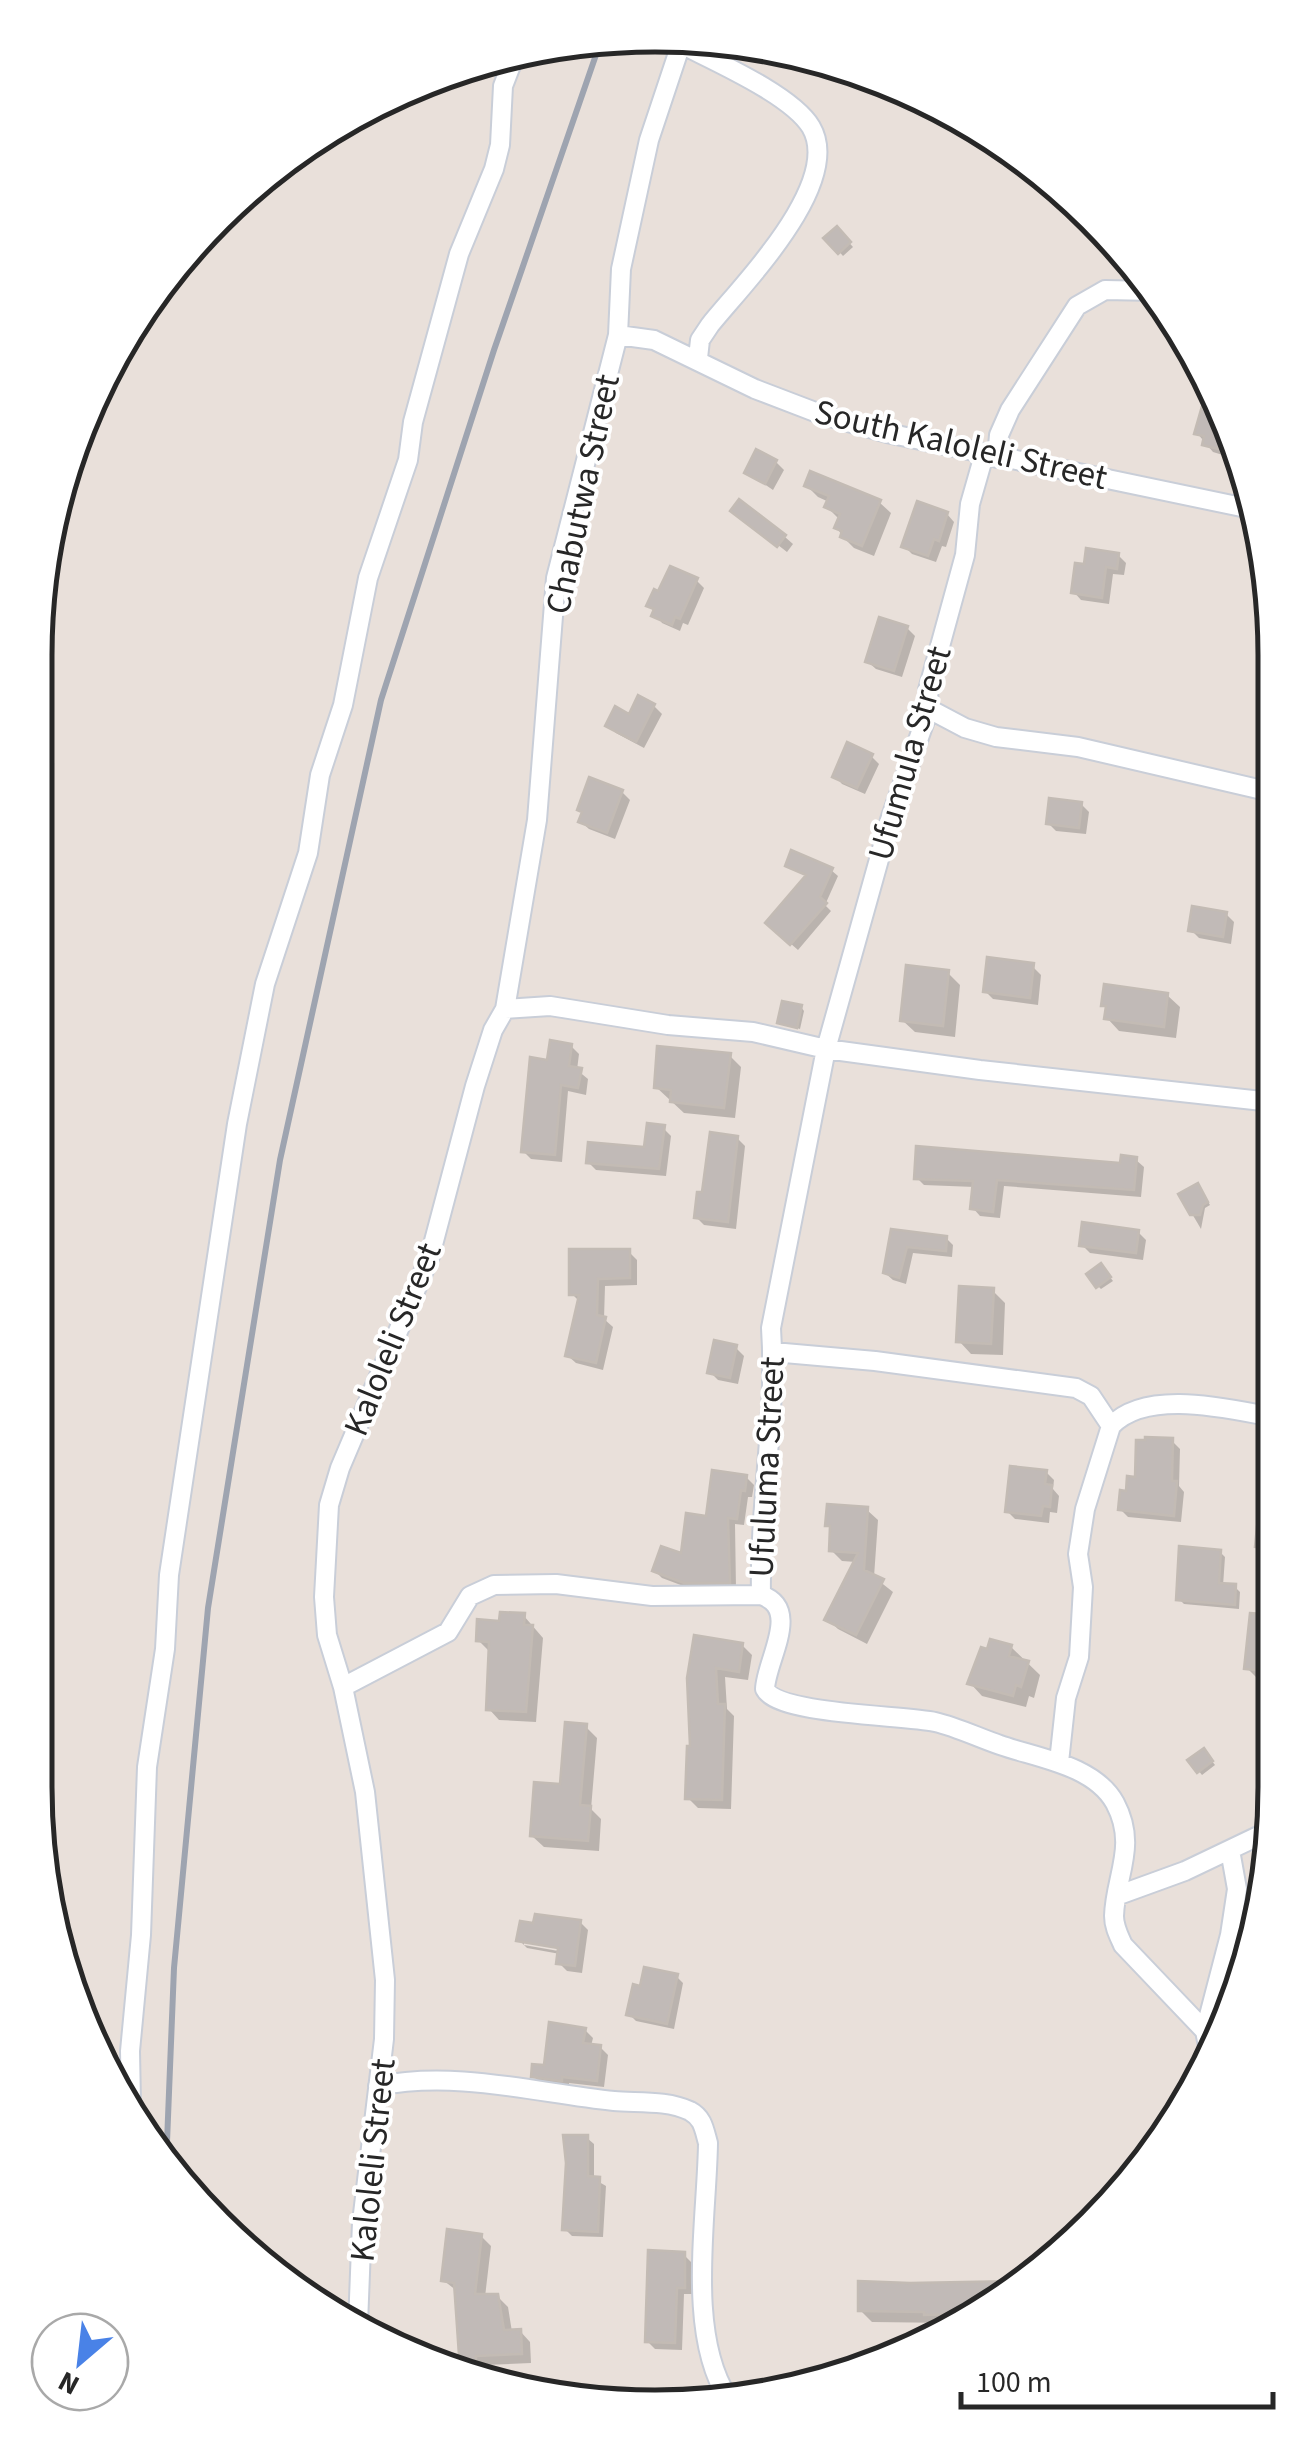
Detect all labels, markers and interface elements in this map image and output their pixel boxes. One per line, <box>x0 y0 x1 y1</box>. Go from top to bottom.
street label: Chabutwa Street <box>533 370 633 619</box>
street label: South Kaloleli Street <box>810 387 1112 503</box>
street label: Ufumula Street <box>855 640 965 866</box>
street label: Kaloleli Street <box>331 1235 454 1443</box>
street label: Ufuluma Street <box>736 1355 798 1579</box>
street label: Kaloleli Street <box>337 2056 409 2264</box>
north arrow <box>30 2312 130 2412</box>
scale bar <box>961 2347 1274 2409</box>
text: N <box>51 2361 86 2405</box>
text: 100 m <box>976 2361 1052 2404</box>

